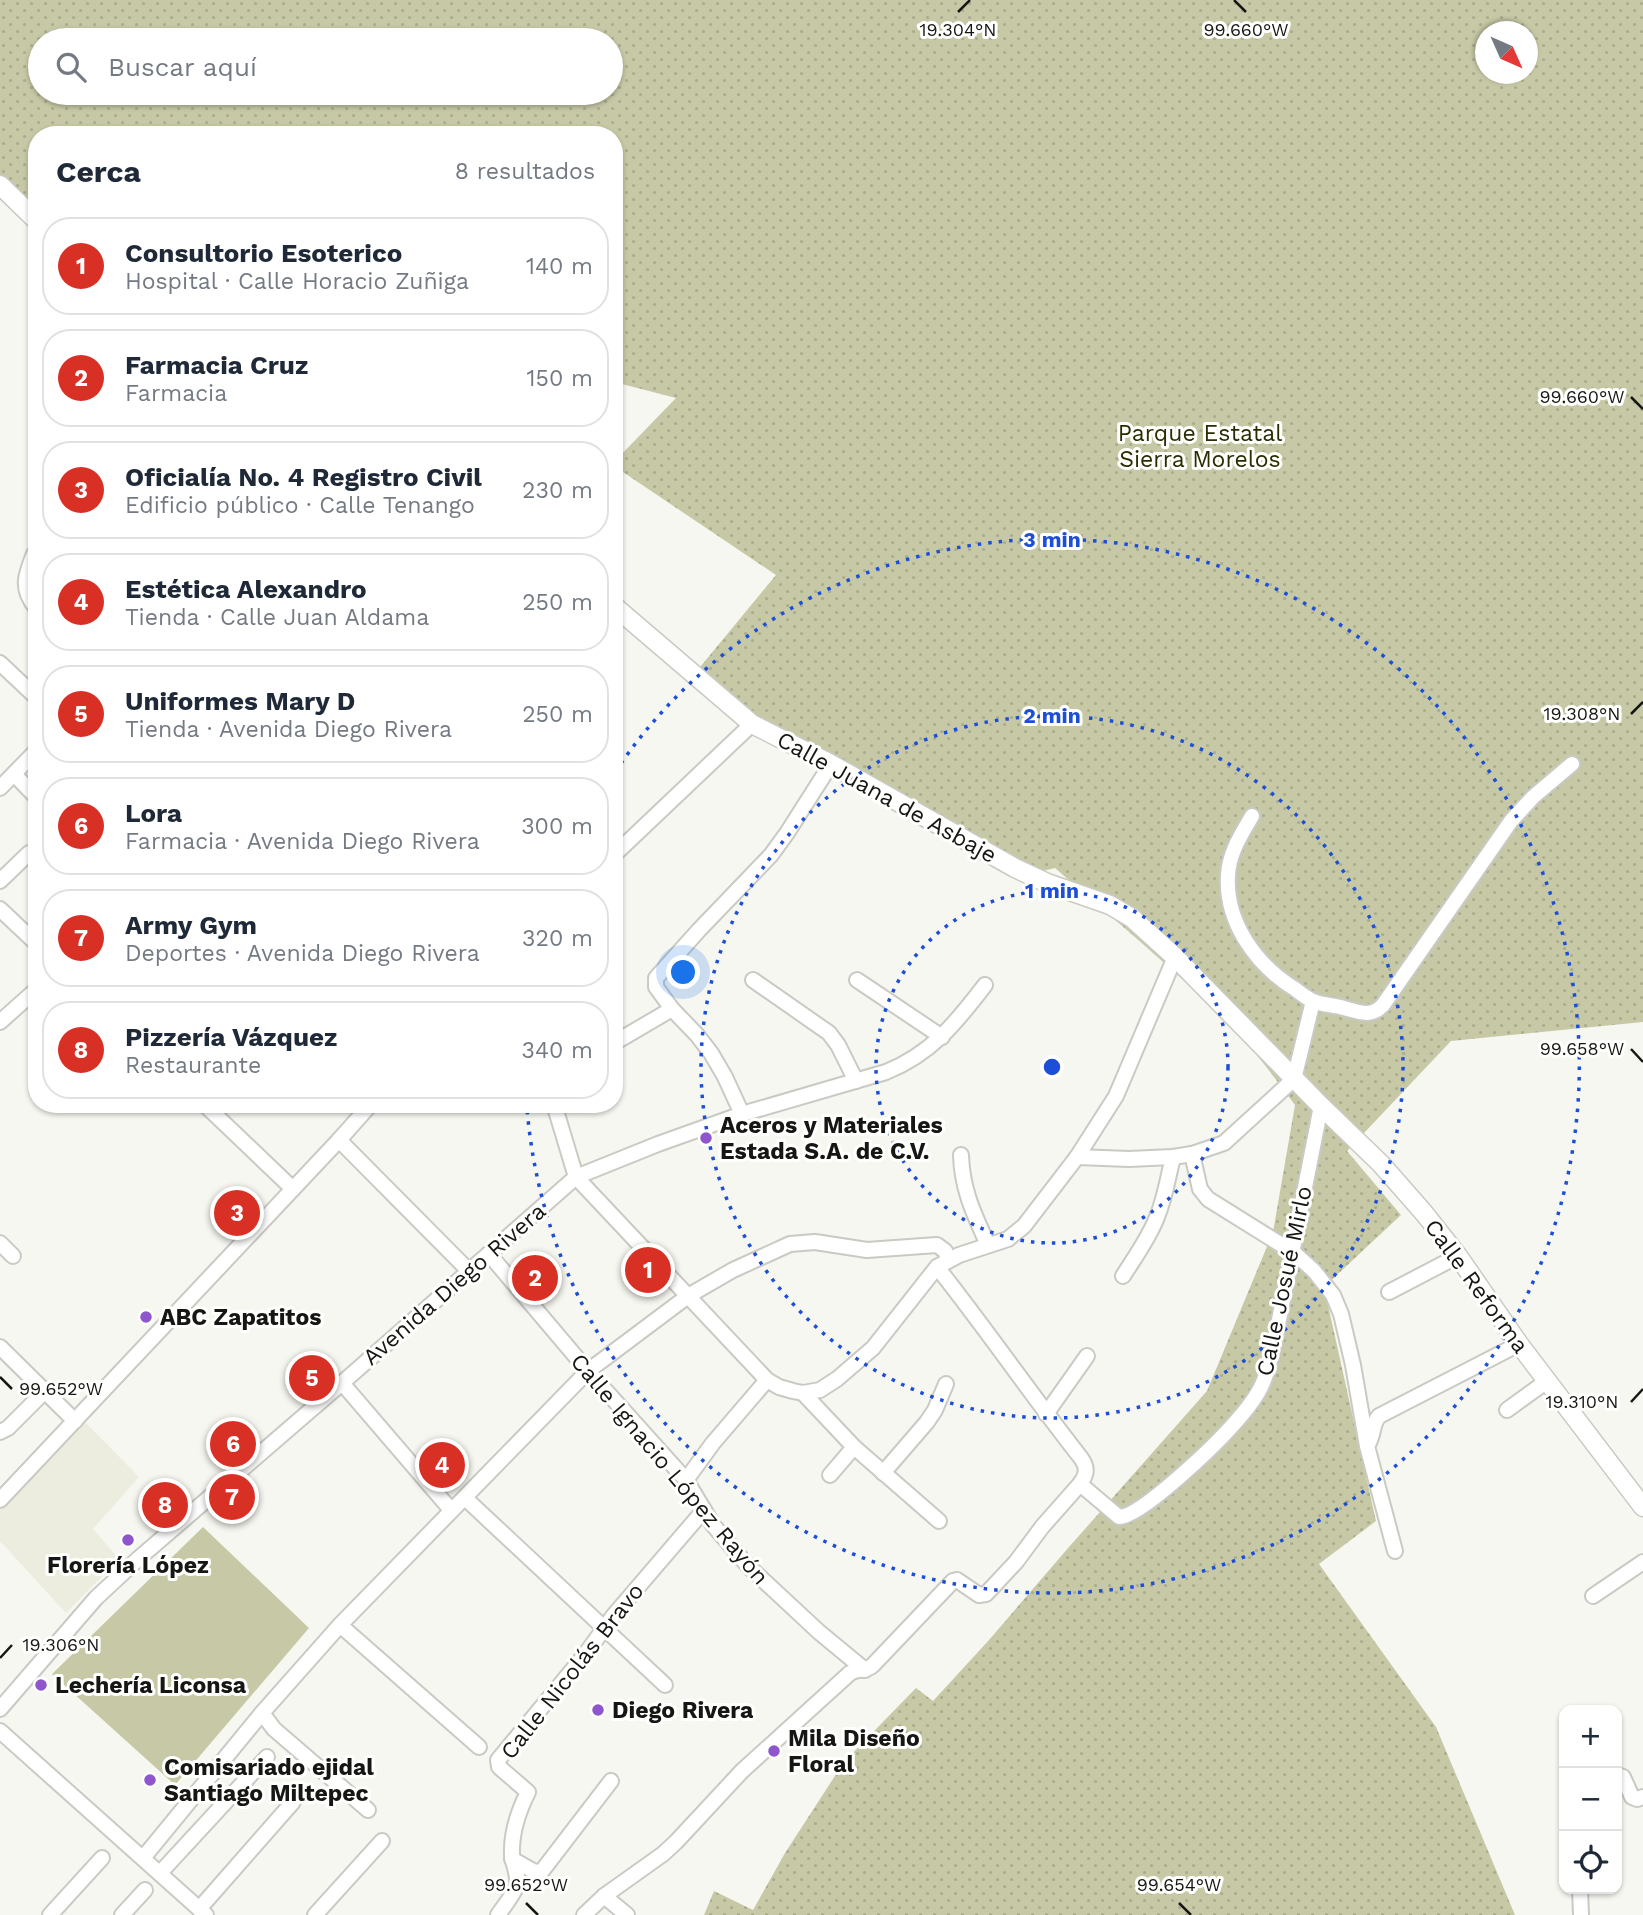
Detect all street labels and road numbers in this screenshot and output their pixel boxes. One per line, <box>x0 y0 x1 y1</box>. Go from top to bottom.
street label: Calle Juana de Asbaje <box>772 726 1001 869</box>
street label: Calle Josué Mirlo <box>1251 1184 1318 1379</box>
street label: Avenida Diego Rivera <box>358 1198 551 1371</box>
street label: Calle Reforma <box>1419 1214 1534 1359</box>
street label: Calle Ignacio López Rayón <box>565 1348 774 1590</box>
street label: Calle Nicolás Bravo <box>495 1578 650 1765</box>

